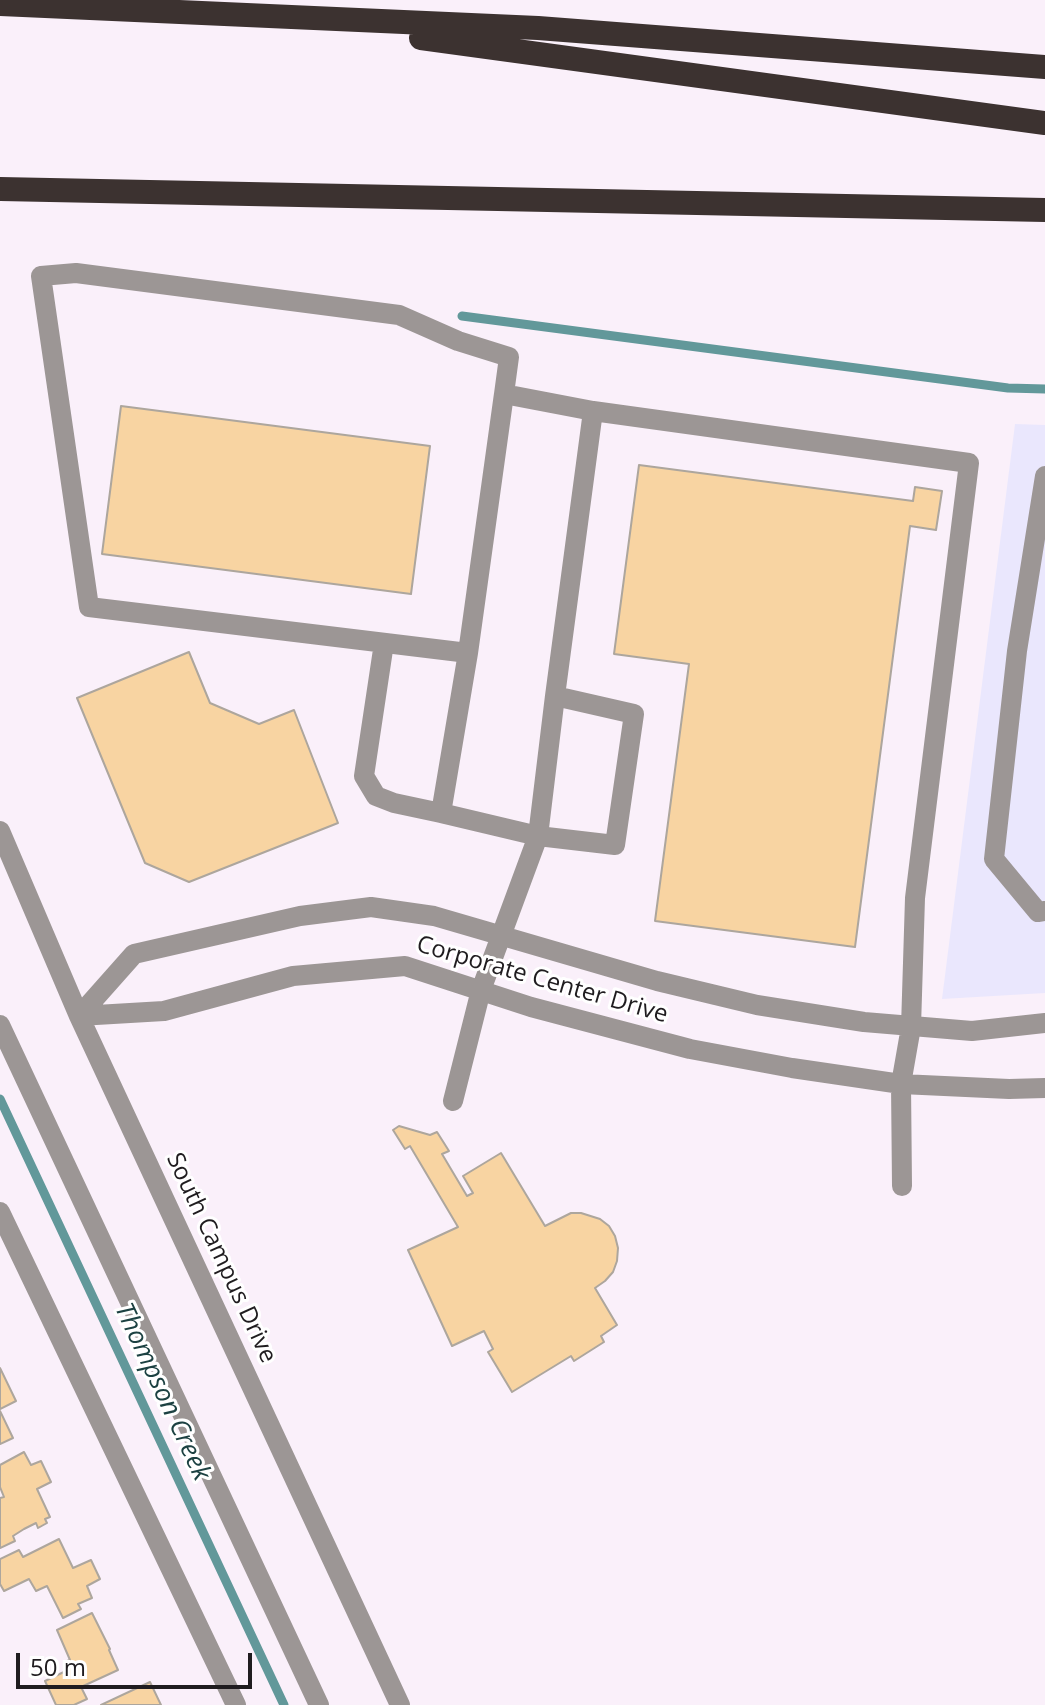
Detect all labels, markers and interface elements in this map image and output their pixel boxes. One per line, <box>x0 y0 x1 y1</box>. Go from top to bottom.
street label: Corporate Center Drive <box>413 930 671 1030</box>
street label: South Campus Drive <box>160 1148 282 1368</box>
water label: Thompson Creek <box>107 1298 217 1486</box>
scale bar <box>20 1637 256 1687</box>
text: 50 m <box>30 1650 86 1683</box>

